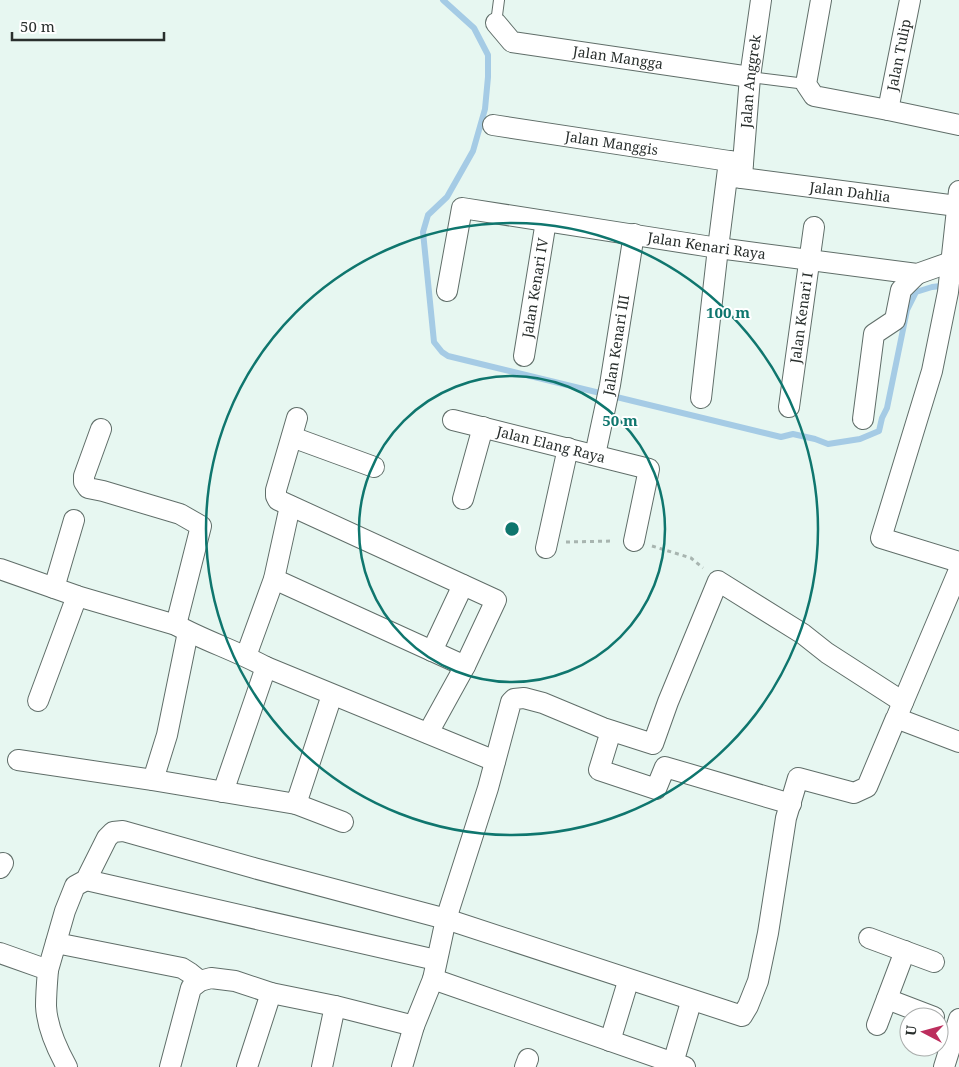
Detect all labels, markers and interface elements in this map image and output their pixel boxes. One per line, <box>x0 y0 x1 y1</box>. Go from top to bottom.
scale bar <box>12 10 165 42</box>
text: 50 m <box>20 16 55 36</box>
street label: Jalan Tulip <box>882 17 915 93</box>
street label: Jalan Anggrek <box>736 32 765 130</box>
street label: Jalan Mangga <box>571 41 665 73</box>
street label: Jalan Manggis <box>563 126 659 159</box>
street label: Jalan Dahlia <box>808 177 892 206</box>
street label: Jalan Kenari Raya <box>645 227 767 263</box>
street label: Jalan Kenari IV <box>517 236 552 340</box>
street label: Jalan Kenari I <box>785 271 817 365</box>
street label: Jalan Kenari III <box>598 293 633 398</box>
text: 100 m <box>706 302 750 322</box>
text: 50 m <box>602 410 638 430</box>
street label: Jalan Elang Raya <box>494 421 608 467</box>
centre of rings <box>503 520 521 538</box>
north arrow <box>899 1007 949 1057</box>
text: U <box>901 1024 921 1037</box>

